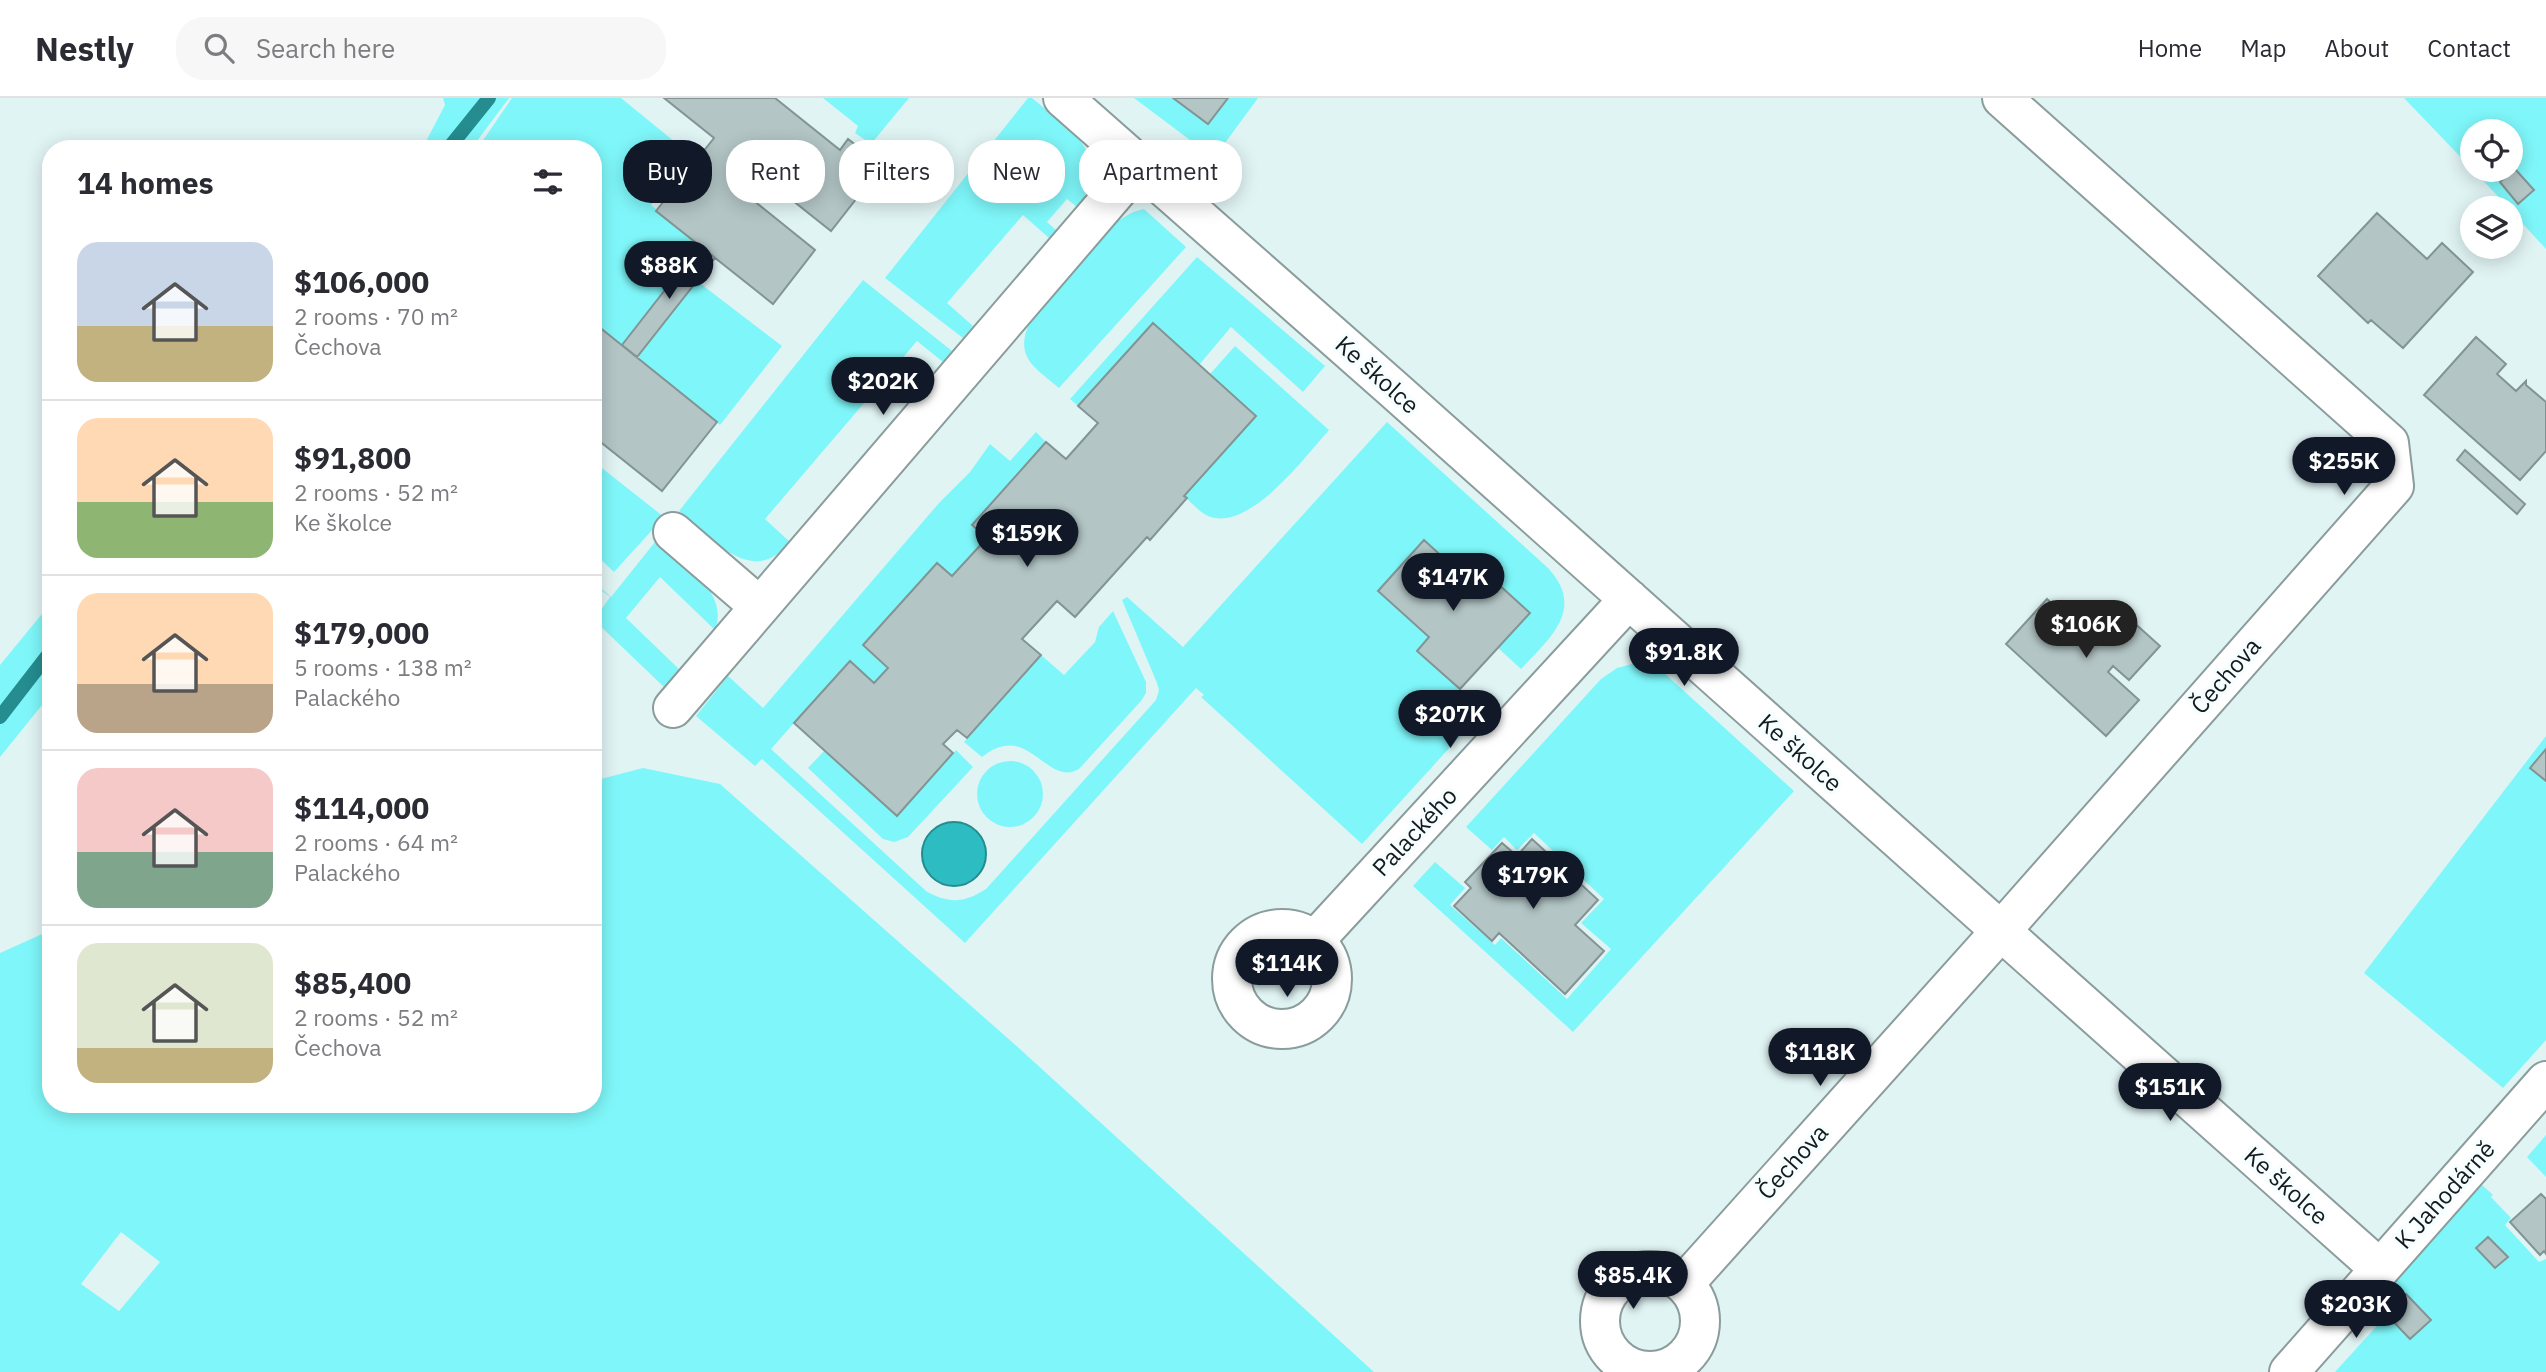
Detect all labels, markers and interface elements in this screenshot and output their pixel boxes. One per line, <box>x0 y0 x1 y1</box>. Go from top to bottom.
search box <box>176 17 666 80</box>
text: Nestly <box>35 27 134 70</box>
icon: search <box>200 29 238 67</box>
text: Search here <box>256 31 395 65</box>
text: Home <box>2138 32 2202 64</box>
text: Map <box>2240 32 2286 64</box>
text: About <box>2324 32 2389 64</box>
text: Contact <box>2427 32 2511 64</box>
map controls <box>2460 119 2523 259</box>
button: locate <box>2460 119 2523 182</box>
chip: Buy <box>623 140 712 203</box>
chip: Rent <box>726 140 825 203</box>
chip: Filters <box>839 140 954 203</box>
chip: New <box>968 140 1065 203</box>
chip: Apartment <box>1079 140 1242 203</box>
text: 14 homes <box>77 163 214 202</box>
icon: filters <box>529 163 567 201</box>
button: layers <box>2460 196 2523 259</box>
pin: $88K <box>628 242 710 301</box>
text: $88K <box>640 249 698 279</box>
text: $106,000 <box>294 262 429 301</box>
icon: home <box>133 270 217 354</box>
text: 2 rooms · 70 m² <box>294 301 458 331</box>
street label: Ke školce <box>1329 328 1426 420</box>
text: Čechova <box>294 331 382 361</box>
pin: $202K <box>834 358 932 417</box>
text: $202K <box>847 365 919 395</box>
text: $91,800 <box>294 438 411 477</box>
pin: $255K <box>2295 438 2393 497</box>
text: $255K <box>2308 445 2380 475</box>
icon: home <box>133 446 217 530</box>
text: 2 rooms · 52 m² <box>294 477 458 507</box>
text: Ke školce <box>294 507 392 537</box>
pin: $159K <box>978 510 1076 569</box>
text: $159K <box>991 517 1063 547</box>
pin: $147K <box>1404 554 1502 613</box>
text: $147K <box>1417 561 1489 591</box>
pin: $106K <box>2037 601 2135 660</box>
text: $106K <box>2050 608 2122 638</box>
text: $179,000 <box>294 613 429 652</box>
icon: home <box>133 621 217 705</box>
pin: $91.8K <box>1627 628 1741 688</box>
street label: Čechova <box>2183 630 2267 720</box>
text: $91.8K <box>1645 636 1723 666</box>
text: 5 rooms · 138 m² <box>294 652 472 682</box>
text: Palackého <box>294 682 400 712</box>
pin: $207K <box>1401 690 1499 750</box>
text: $207K <box>1414 698 1486 728</box>
street label: Ke školce <box>1752 706 1849 798</box>
street label: Palackého <box>1365 780 1464 883</box>
text: $114,000 <box>294 788 429 827</box>
icon: home <box>133 796 217 880</box>
text: 2 rooms · 64 m² <box>294 827 458 857</box>
pin: $179K <box>1484 852 1582 911</box>
text: Palackého <box>294 857 400 887</box>
text: $179K <box>1497 859 1569 889</box>
pin: $114K <box>1238 940 1336 999</box>
text: $114K <box>1251 947 1323 977</box>
text: $85,400 <box>294 963 411 1002</box>
icon: home <box>133 971 217 1055</box>
text: 2 rooms · 52 m² <box>294 1002 458 1032</box>
pin: $118K <box>1771 1028 1869 1088</box>
text: Čechova <box>294 1032 382 1062</box>
text: $118K <box>1784 1036 1856 1066</box>
pin: $151K <box>2121 1063 2219 1123</box>
text: $151K <box>2134 1071 2206 1101</box>
street label: Čechova <box>1750 1117 1835 1206</box>
street label: K Jahodárně <box>2387 1133 2501 1255</box>
street label: Ke školce <box>2238 1139 2335 1231</box>
pin: $85.4K <box>1576 1252 1690 1311</box>
text: $85.4K <box>1594 1259 1672 1289</box>
pin: $203K <box>2307 1280 2405 1340</box>
text: $203K <box>2320 1288 2392 1318</box>

